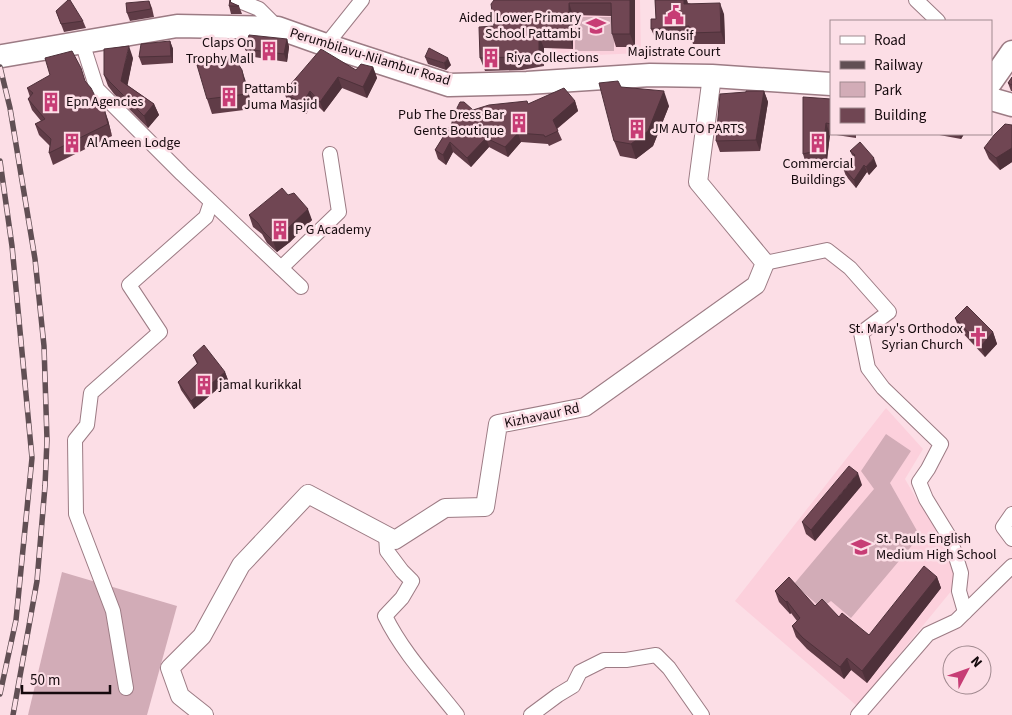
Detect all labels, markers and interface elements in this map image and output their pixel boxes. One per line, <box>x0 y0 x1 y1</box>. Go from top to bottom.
public building icon: Munsif Majistrate Court <box>663 4 685 26</box>
place label: Aided Lower Primary School Pattambi <box>459 8 581 44</box>
school or university icon: Aided Lower Primary School Pattambi <box>585 15 607 37</box>
legend <box>830 20 992 135</box>
street label: Perumbilavu-Nilambur Road <box>287 23 453 91</box>
place label: Munsif Majistrate Court <box>628 26 721 62</box>
text: Road <box>874 30 906 51</box>
place label: Claps On Trophy Mall <box>186 33 254 69</box>
building icon: Claps On Trophy Mall <box>258 40 280 62</box>
building icon: Riya Collections <box>480 47 502 69</box>
place label: Riya Collections <box>506 48 599 68</box>
text: Railway <box>874 55 923 76</box>
place label: Pattambi Juma Masjid <box>244 79 318 115</box>
text: Park <box>874 80 903 101</box>
building icon: Pattambi Juma Masjid <box>218 86 240 108</box>
building icon: Epn Agencies <box>40 91 62 113</box>
place label: Epn Agencies <box>66 92 143 112</box>
place label: Pub The Dress Bar Gents Boutique <box>398 105 504 141</box>
text: Building <box>874 105 927 126</box>
building icon: Pub The Dress Bar Gents Boutique <box>508 112 530 134</box>
building icon: JM AUTO PARTS <box>626 118 648 140</box>
place label: JM AUTO PARTS <box>652 119 744 139</box>
building icon: Al Ameen Lodge <box>61 132 83 154</box>
building icon: Commercial Buildings <box>807 132 829 154</box>
place label: Al Ameen Lodge <box>87 133 180 153</box>
place label: Commercial Buildings <box>783 154 854 190</box>
building icon: P G Academy <box>269 219 291 241</box>
place label: P G Academy <box>295 220 371 240</box>
place label: St. Mary's Orthodox Syrian Church <box>848 319 964 355</box>
church icon: St. Mary's Orthodox Syrian Church <box>967 326 989 348</box>
building icon: jamal kurikkal <box>193 374 215 396</box>
place label: jamal kurikkal <box>218 375 302 395</box>
street label: Kizhavaur Rd <box>503 398 581 434</box>
place label: St. Pauls English Medium High School <box>876 529 997 565</box>
school or university icon: St. Pauls English Medium High School <box>850 536 872 558</box>
north arrow <box>942 645 992 695</box>
text: N <box>965 652 987 672</box>
scale bar <box>22 662 110 694</box>
text: 50 m <box>30 670 60 691</box>

